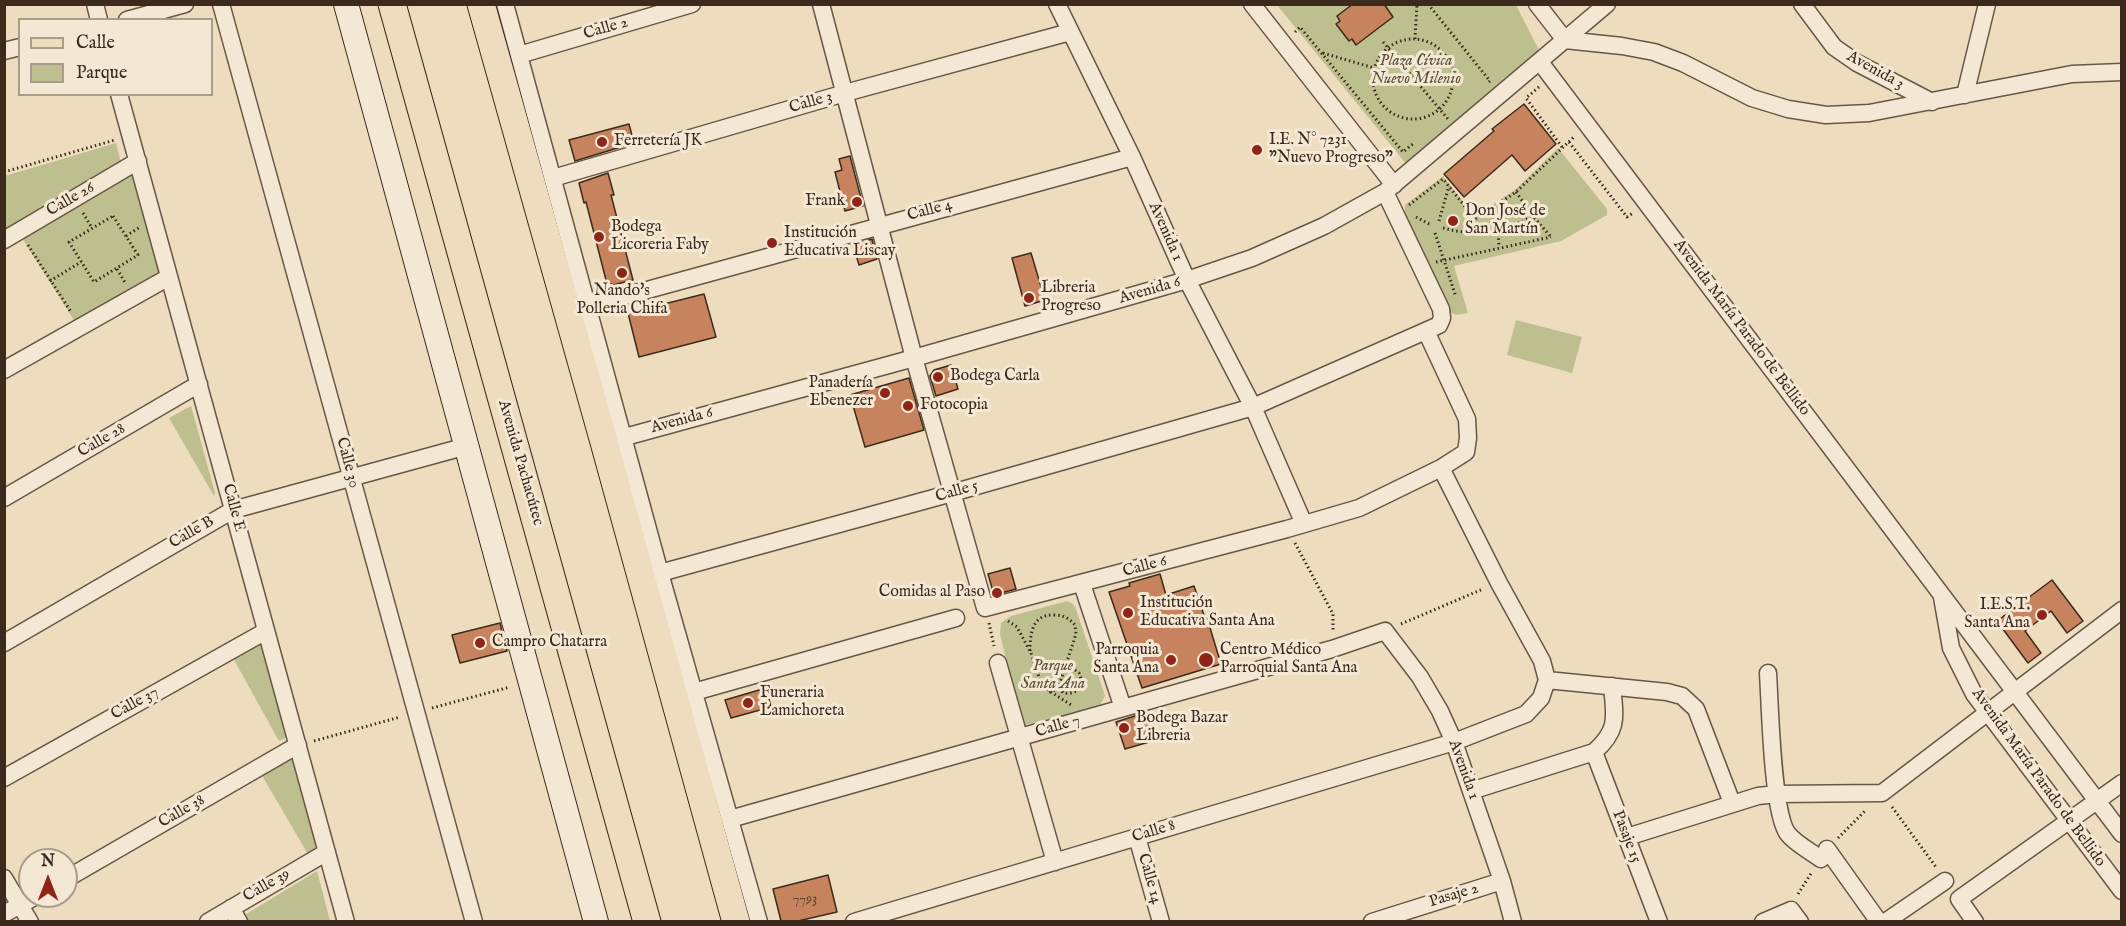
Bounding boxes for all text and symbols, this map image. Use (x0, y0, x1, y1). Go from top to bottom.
street label: Calle 2 (582, 14, 630, 44)
legend (18, 18, 213, 96)
text: Calle (76, 32, 115, 55)
street label: Avenida 3 (1843, 47, 1907, 95)
park label: Plaza Cívica Nuevo Milenio (1371, 52, 1461, 90)
text: Parque (76, 62, 127, 85)
street label: Calle 3 (787, 88, 835, 118)
place label: I.E. N° 7231 "Nuevo Progreso" (1269, 131, 1393, 169)
place label: Ferretería JK (614, 132, 702, 152)
marker: Ferretería JK (595, 135, 609, 149)
marker: I.E. N° 7231 "Nuevo Progreso" (1250, 143, 1264, 157)
street label: Calle 26 (44, 179, 98, 221)
place label: Frank (805, 192, 845, 212)
marker: Frank (850, 195, 864, 209)
street label: Calle 4 (905, 196, 955, 226)
street label: Avenida 1 (1144, 200, 1186, 264)
place label: Don José de San Martín (1465, 202, 1545, 240)
marker: Don José de San Martín (1446, 214, 1460, 228)
place label: Bodega Licoreria Faby (611, 218, 709, 256)
place label: Institución Educativa Liscay (784, 224, 896, 262)
marker: Bodega Licoreria Faby (592, 230, 606, 244)
marker: Institución Educativa Liscay (765, 236, 779, 250)
street label: Avenida María Parado de Bellido (1668, 236, 1814, 420)
marker: Nando's Polleria Chifa (615, 266, 629, 280)
street label: Avenida 6 (1117, 273, 1183, 309)
place label: Libreria Progreso (1041, 279, 1101, 317)
place label: Nando's Polleria Chifa (576, 282, 668, 320)
marker: Libreria Progreso (1022, 291, 1036, 305)
place label: Bodega Carla (950, 367, 1040, 387)
marker: Bodega Carla (931, 370, 945, 384)
place label: Panadería Ebenezer (809, 374, 873, 412)
marker: Panadería Ebenezer (878, 386, 892, 400)
place label: Fotocopia (920, 396, 988, 416)
street label: Avenida Pachacútec (493, 398, 547, 528)
marker: Fotocopia (901, 399, 915, 413)
street label: Avenida 6 (649, 404, 715, 438)
street label: Calle 28 (75, 420, 129, 462)
street label: Calle 30 (331, 436, 363, 490)
street label: Calle 5 (933, 477, 981, 507)
street label: Calle E (217, 482, 249, 534)
street label: Calle B (166, 513, 218, 553)
street label: Calle 6 (1121, 552, 1169, 582)
place label: Comidas al Paso (879, 583, 985, 603)
marker: Comidas al Paso (990, 586, 1004, 600)
place label: Institución Educativa Santa Ana (1140, 594, 1275, 632)
place label: I.E.S.T. Santa Ana (1964, 596, 2030, 634)
marker: Institución Educativa Santa Ana (1121, 606, 1135, 620)
marker: I.E.S.T. Santa Ana (2035, 608, 2049, 622)
place label: Campro Chatarra (492, 633, 607, 653)
marker: Campro Chatarra (473, 636, 487, 650)
place label: Parroquia Santa Ana (1093, 641, 1159, 679)
place label: Centro Médico Parroquial Santa Ana (1220, 641, 1357, 679)
marker: Centro Médico Parroquial Santa Ana (1197, 651, 1215, 669)
marker: Parroquia Santa Ana (1164, 653, 1178, 667)
park label: Parque Santa Ana (1021, 657, 1085, 695)
street label: Calle 37 (108, 683, 162, 725)
place label: Funeraria Lamichoreta (760, 684, 844, 722)
street label: Avenida María Parado de Bellido (1967, 685, 2109, 871)
marker: Funeraria Lamichoreta (741, 696, 755, 710)
place label: Bodega Bazar Libreria (1136, 709, 1228, 747)
street label: Calle 7 (1034, 712, 1082, 742)
marker: Bodega Bazar Libreria (1117, 721, 1131, 735)
street label: Avenida 1 (1443, 737, 1483, 803)
street label: Calle 38 (155, 791, 209, 833)
street label: Pasaje 15 (1607, 808, 1645, 866)
street label: Calle 8 (1130, 816, 1178, 848)
north arrow (18, 848, 78, 908)
text: N (41, 852, 55, 872)
street label: Calle 14 (1133, 852, 1165, 906)
street label: Calle 39 (240, 865, 294, 907)
street label: Pasaje 2 (1427, 879, 1481, 913)
house number: 7793 (793, 892, 817, 908)

